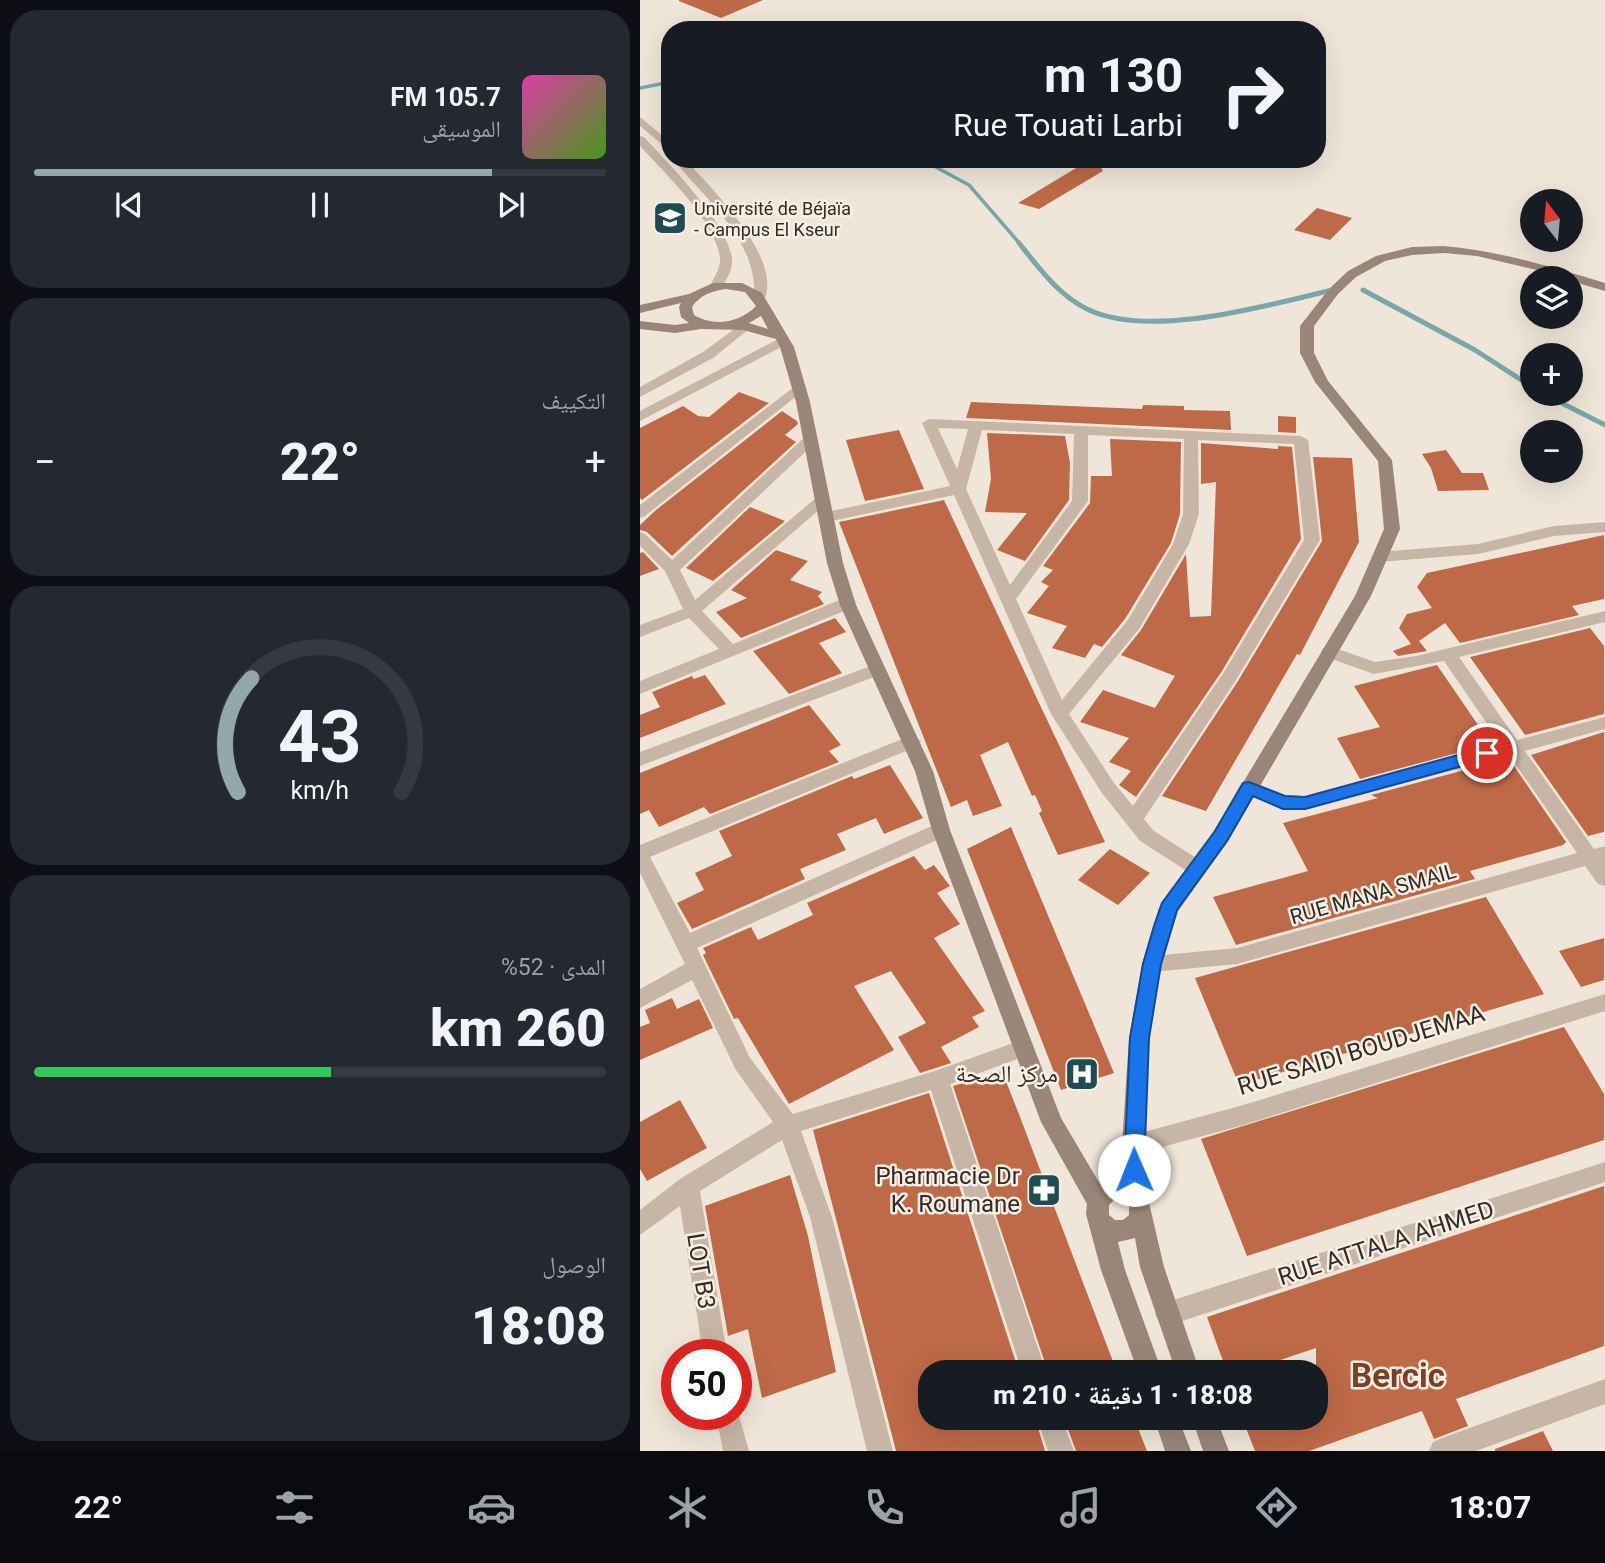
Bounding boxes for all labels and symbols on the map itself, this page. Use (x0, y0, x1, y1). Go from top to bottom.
north arrow (1520, 189, 1583, 252)
place label: Université de Béjaïa - Campus El Kseur (694, 198, 851, 240)
school or university icon: Université de Béjaïa - Campus El Kseur (651, 199, 689, 237)
pin (1457, 723, 1517, 783)
street label: RUE MANA SMAIL (1287, 859, 1459, 929)
street label: RUE SAIDI BOUDJEMAA (1234, 999, 1488, 1101)
hospital icon: مركز الصحة (1063, 1055, 1101, 1093)
place label: مركز الصحة (955, 1060, 1058, 1088)
position arrow (1097, 1133, 1171, 1207)
place label: Pharmacie Dr K. Roumane (875, 1162, 1020, 1218)
pharmacy icon: Pharmacie Dr K. Roumane (1025, 1171, 1063, 1209)
street label: RUE ATTALA AHMED (1274, 1195, 1498, 1291)
street label: LOT B3 (681, 1231, 721, 1311)
speed limit sign: 50 (661, 1339, 752, 1430)
district label: Bercic (1351, 1356, 1445, 1395)

